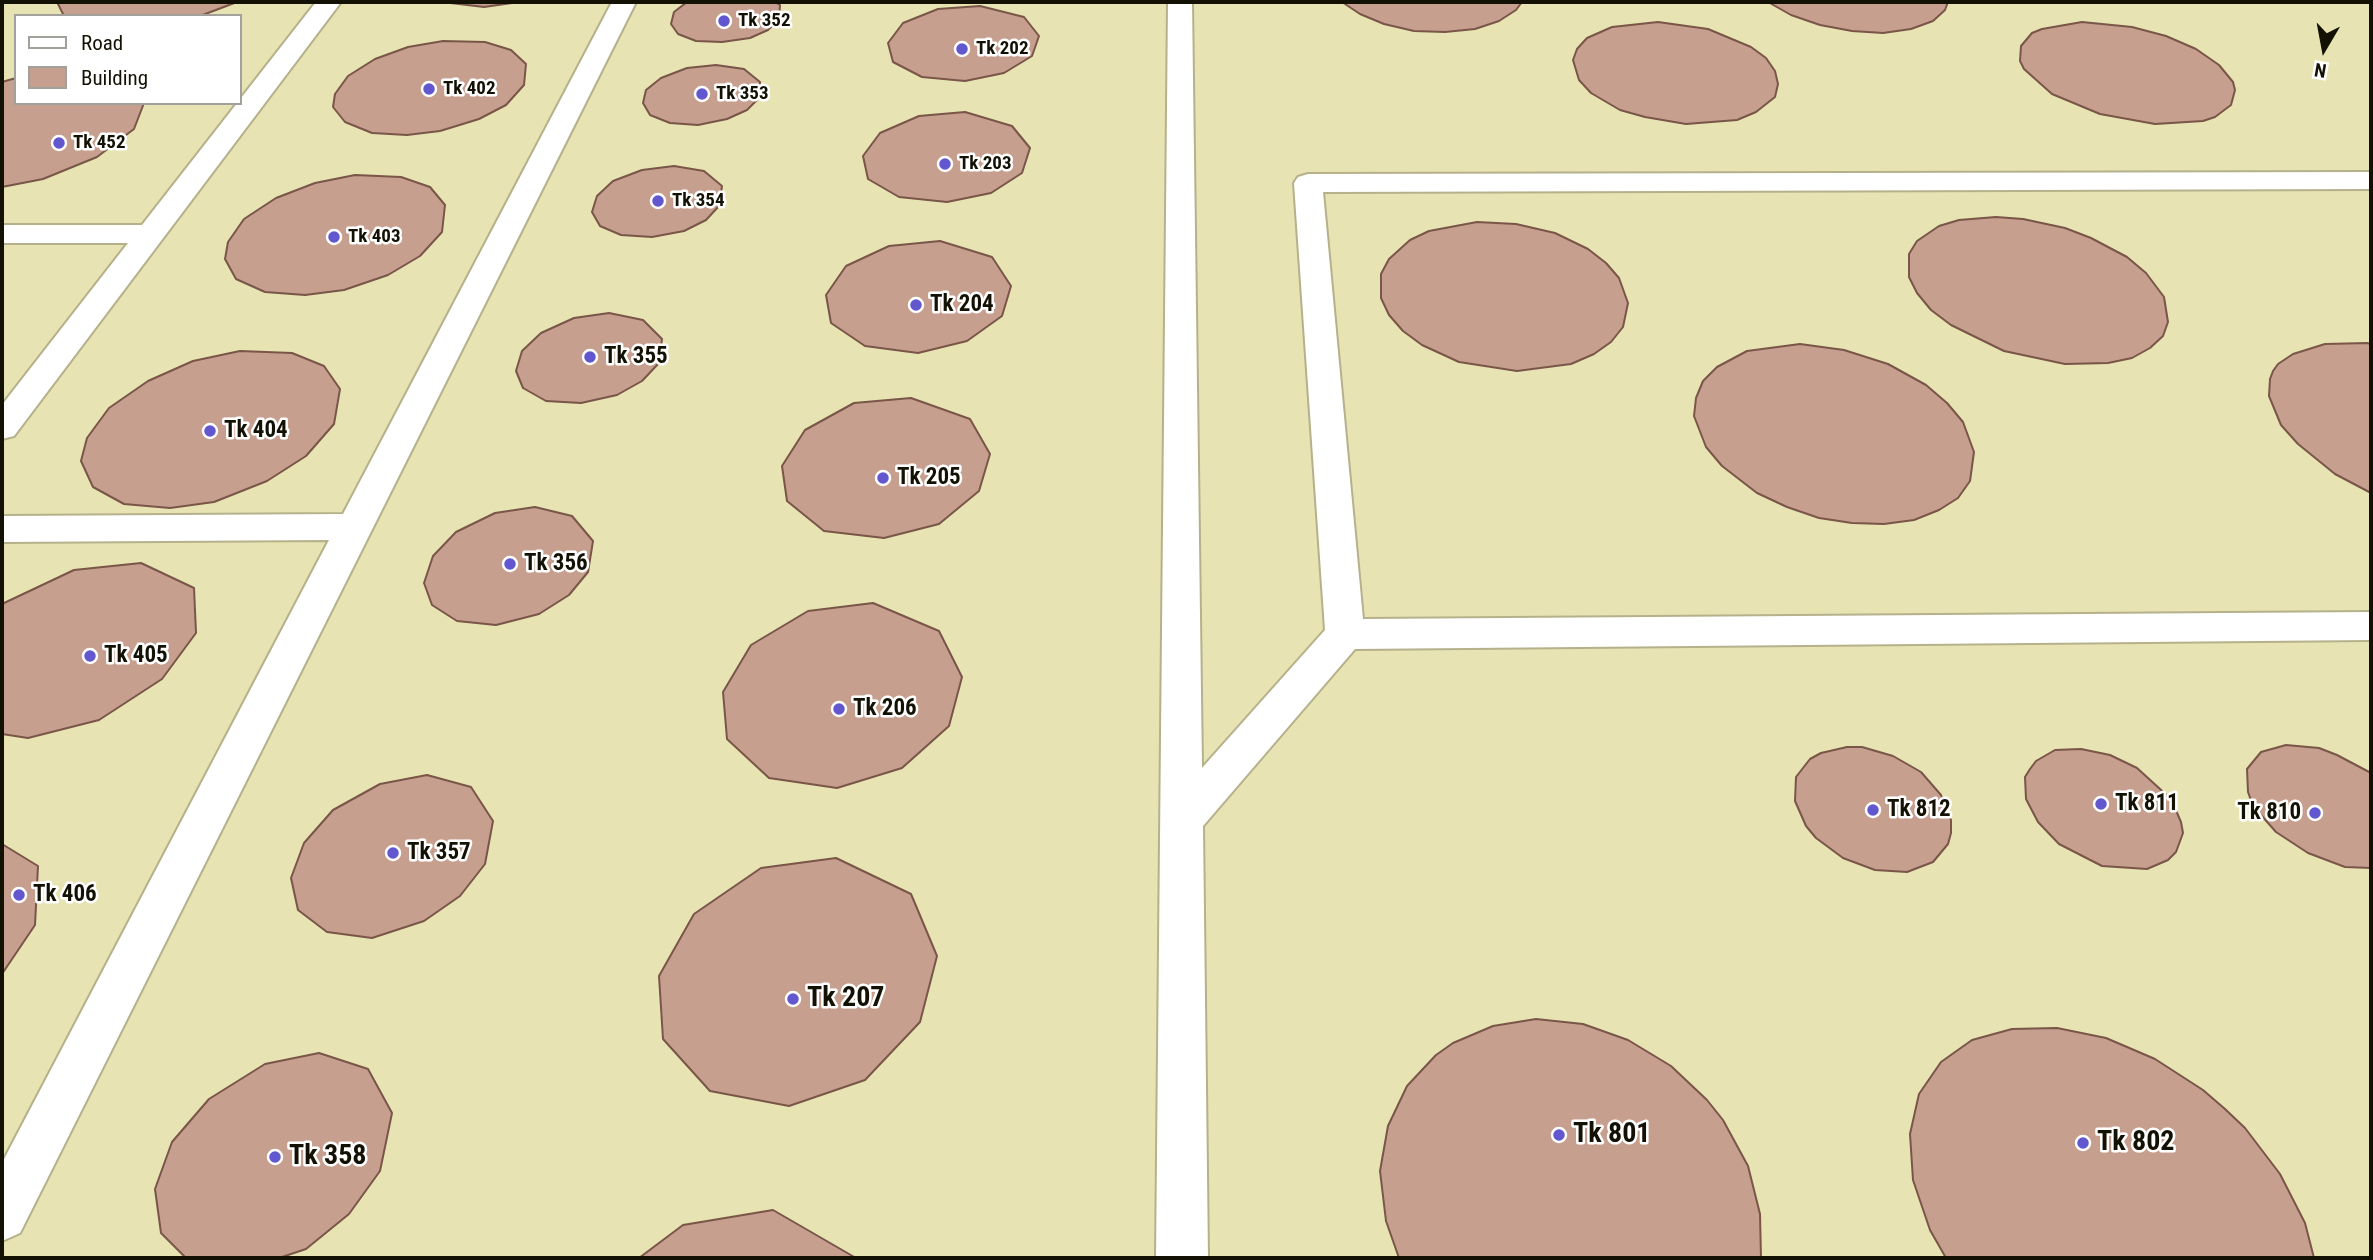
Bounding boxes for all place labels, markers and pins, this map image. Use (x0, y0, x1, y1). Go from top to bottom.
place label: Tk 352 (738, 10, 791, 32)
marker: Tk 352 (716, 13, 732, 29)
place label: Tk 202 (976, 38, 1029, 60)
marker: Tk 202 (954, 41, 970, 57)
place label: Tk 402 (443, 78, 496, 100)
marker: Tk 402 (421, 81, 437, 97)
place label: Tk 353 (716, 83, 769, 105)
marker: Tk 353 (694, 86, 710, 102)
place label: Tk 452 (73, 132, 126, 154)
marker: Tk 452 (51, 135, 67, 151)
place label: Tk 203 (959, 153, 1012, 175)
marker: Tk 203 (937, 156, 953, 172)
place label: Tk 354 (672, 190, 725, 212)
marker: Tk 354 (650, 193, 666, 209)
place label: Tk 403 (348, 226, 401, 248)
marker: Tk 403 (326, 229, 342, 245)
place label: Tk 204 (930, 291, 994, 319)
marker: Tk 204 (908, 297, 924, 313)
place label: Tk 355 (604, 343, 668, 371)
marker: Tk 355 (582, 349, 598, 365)
place label: Tk 404 (224, 417, 288, 445)
marker: Tk 404 (202, 423, 218, 439)
place label: Tk 205 (897, 464, 961, 492)
marker: Tk 205 (875, 470, 891, 486)
place label: Tk 356 (524, 550, 588, 578)
marker: Tk 356 (502, 556, 518, 572)
place label: Tk 405 (104, 642, 168, 670)
marker: Tk 405 (82, 648, 98, 664)
place label: Tk 206 (853, 695, 917, 723)
marker: Tk 206 (831, 701, 847, 717)
place label: Tk 811 (2115, 790, 2179, 818)
place label: Tk 812 (1887, 796, 1951, 824)
marker: Tk 811 (2093, 796, 2109, 812)
place label: Tk 810 (2237, 799, 2301, 827)
marker: Tk 812 (1865, 802, 1881, 818)
marker: Tk 810 (2307, 805, 2323, 821)
place label: Tk 357 (407, 839, 471, 867)
marker: Tk 357 (385, 845, 401, 861)
place label: Tk 406 (33, 881, 97, 909)
marker: Tk 406 (11, 887, 27, 903)
place label: Tk 207 (807, 982, 884, 1016)
marker: Tk 207 (785, 991, 801, 1007)
place label: Tk 801 (1573, 1118, 1650, 1152)
place label: Tk 802 (2097, 1126, 2174, 1160)
marker: Tk 801 (1551, 1127, 1567, 1143)
marker: Tk 802 (2075, 1135, 2091, 1151)
place label: Tk 358 (289, 1140, 366, 1174)
marker: Tk 358 (267, 1149, 283, 1165)

